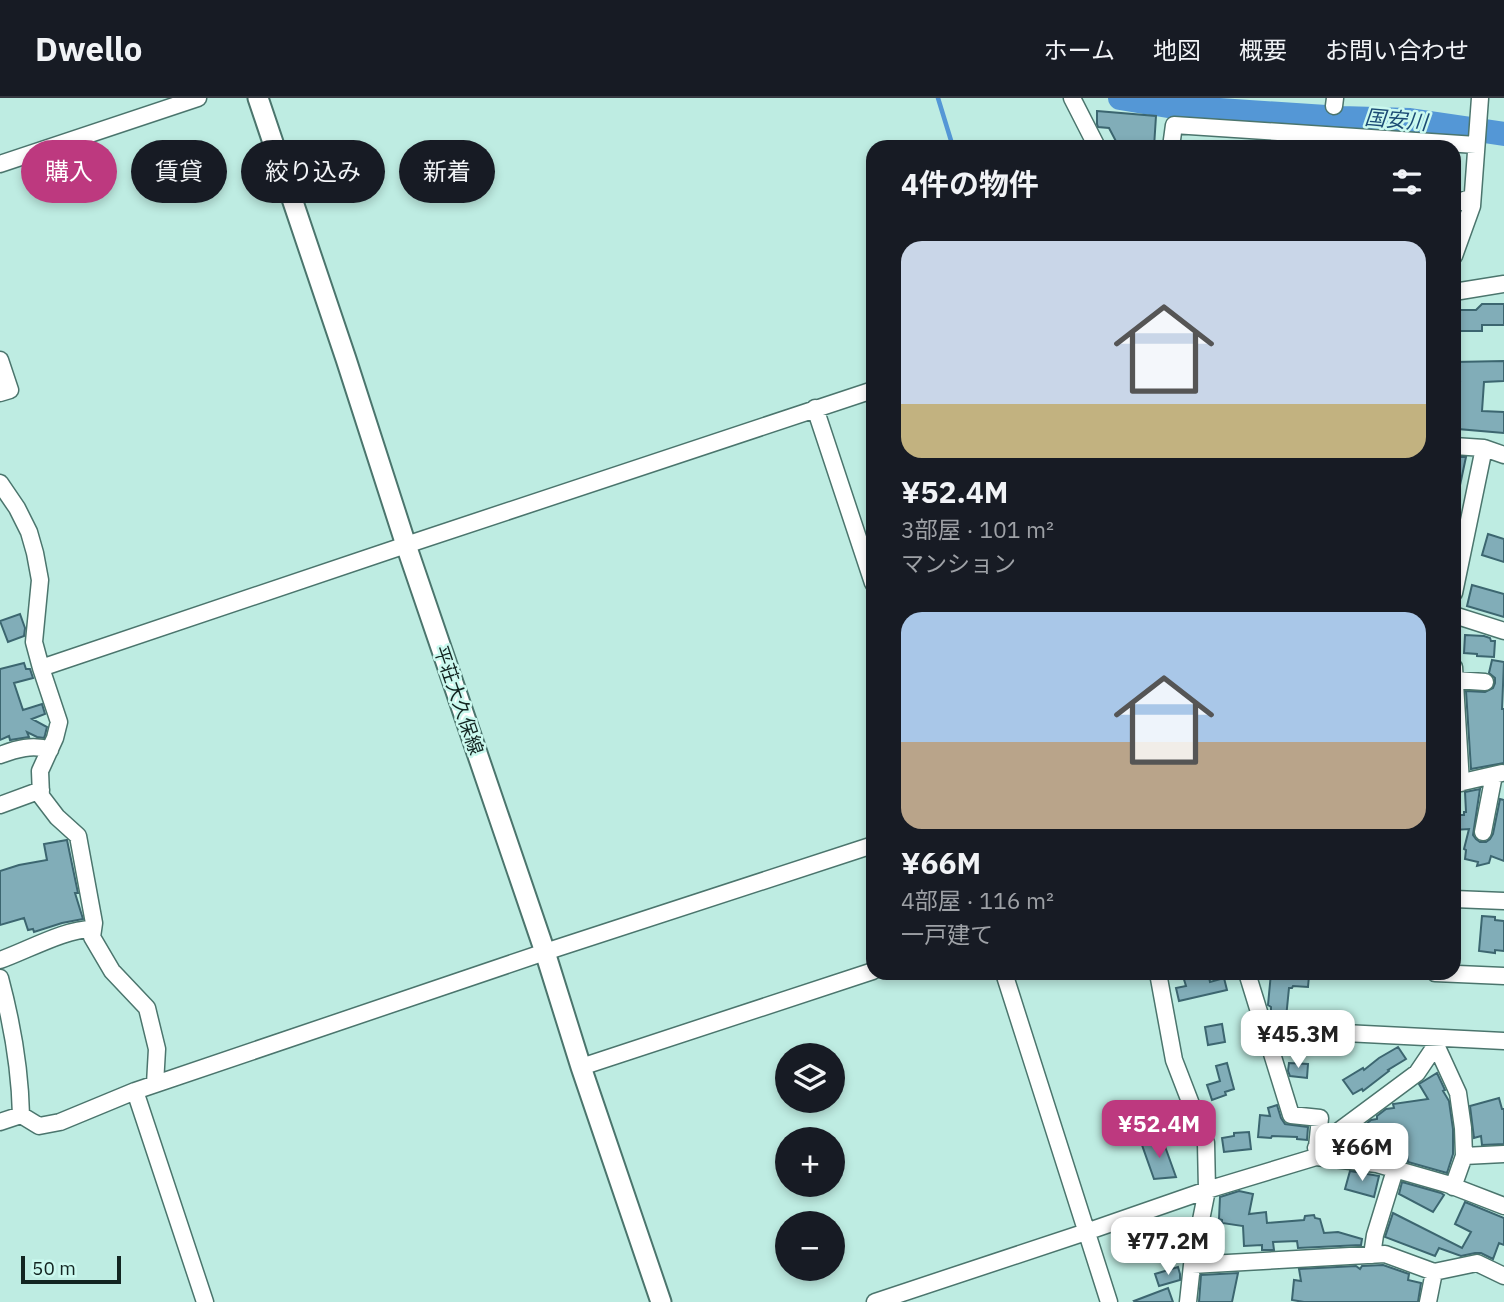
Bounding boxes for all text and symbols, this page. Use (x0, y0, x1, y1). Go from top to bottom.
text: Dwello (35, 27, 142, 70)
text: ホーム (1044, 34, 1115, 66)
text: 地図 (1153, 34, 1201, 66)
text: 概要 (1239, 34, 1287, 66)
text: お問い合わせ (1325, 34, 1469, 66)
water label: 国安川 (1363, 102, 1431, 136)
chip: 購入 (21, 140, 117, 203)
chip: 賃貸 (131, 140, 227, 203)
chip: 絞り込み (241, 140, 385, 203)
chip: 新着 (399, 140, 495, 203)
icon: filters (1388, 163, 1426, 201)
text: 4件の物件 (901, 164, 1039, 203)
icon: home (1101, 286, 1227, 412)
text: ¥52.4M (901, 472, 1008, 511)
text: 3部屋 · 101 m² (901, 514, 1054, 544)
text: マンション (901, 548, 1016, 578)
street label: 平荘大久保線 (429, 642, 489, 758)
icon: home (1101, 657, 1227, 783)
text: ¥66M (901, 843, 981, 882)
text: 4部屋 · 116 m² (901, 885, 1054, 915)
text: 一戸建て (901, 919, 993, 949)
pin: ¥45.3M (1241, 1010, 1355, 1070)
text: ¥45.3M (1257, 1018, 1339, 1048)
map controls (775, 1043, 845, 1281)
button: layers (775, 1043, 845, 1113)
pin: ¥52.4M (1102, 1100, 1216, 1160)
text: ¥52.4M (1118, 1108, 1200, 1138)
pin: ¥66M (1321, 1124, 1403, 1183)
button: + (775, 1127, 845, 1197)
text: ¥66M (1331, 1131, 1393, 1161)
button: − (775, 1211, 845, 1281)
pin: ¥77.2M (1111, 1218, 1225, 1277)
text: ¥77.2M (1127, 1225, 1209, 1255)
scale bar (21, 1253, 121, 1285)
text: 50 m (32, 1256, 76, 1280)

